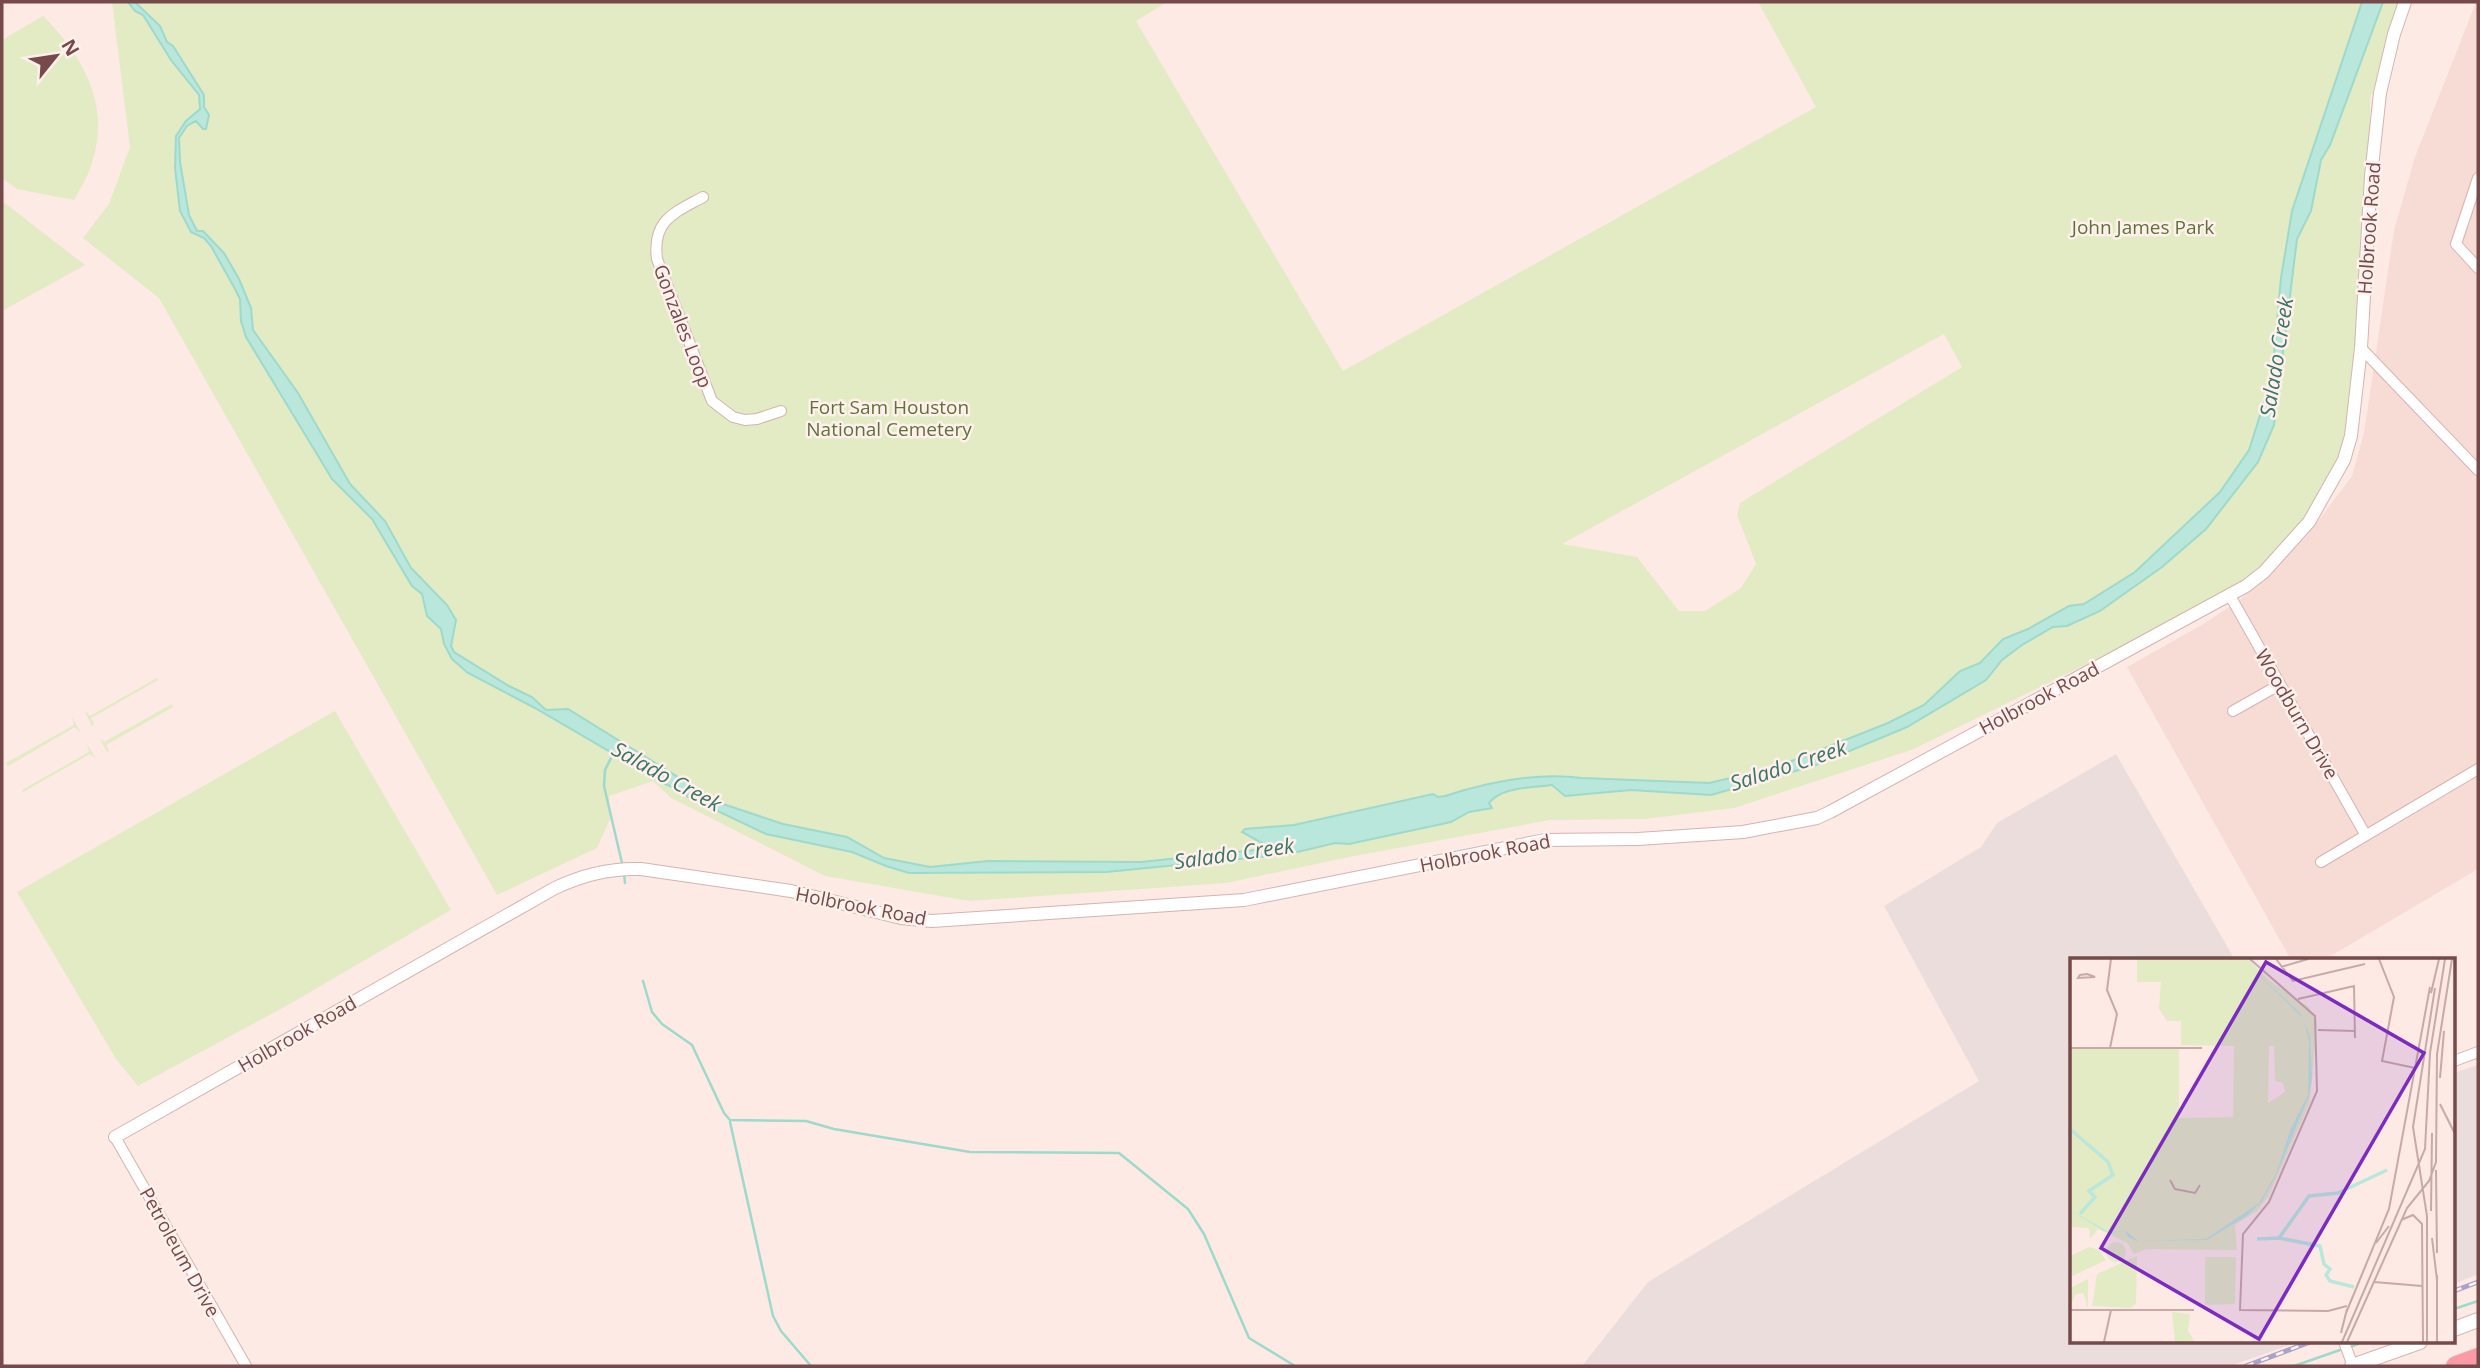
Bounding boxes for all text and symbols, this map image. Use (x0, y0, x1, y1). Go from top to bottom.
north arrow (21, 21, 91, 91)
text: N (56, 34, 86, 61)
street label: Holbrook Road (2351, 161, 2387, 295)
park label: John James Park (2070, 214, 2214, 240)
street label: Gonzales Loop (648, 261, 718, 391)
water label: Salado Creek (2253, 294, 2299, 419)
park label: Fort Sam Houston National Cemetery (806, 394, 972, 442)
street label: Woodburn Drive (2249, 644, 2345, 784)
street label: Holbrook Road (1974, 655, 2104, 741)
water label: Salado Creek (1726, 733, 1850, 797)
water label: Salado Creek (607, 734, 727, 818)
street label: Holbrook Road (1417, 828, 1553, 878)
water label: Salado Creek (1172, 831, 1297, 875)
street label: Holbrook Road (793, 881, 929, 931)
inset map (2070, 958, 2456, 1344)
street label: Holbrook Road (233, 990, 361, 1078)
street label: Petroleum Drive (134, 1183, 226, 1321)

